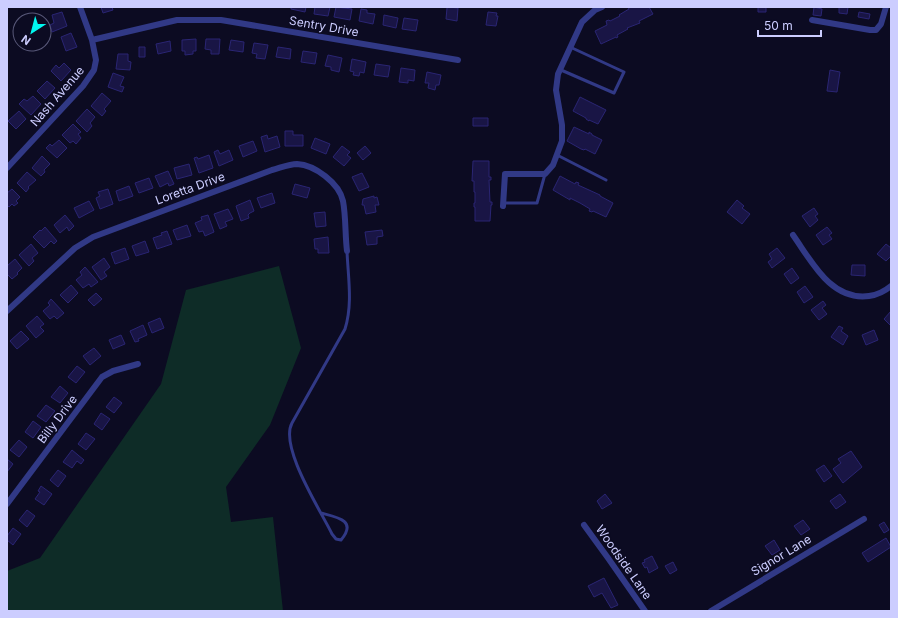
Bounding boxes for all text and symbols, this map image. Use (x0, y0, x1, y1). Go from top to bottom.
north arrow (12, 12, 52, 52)
scale bar (758, 12, 821, 38)
street label: Sentry Drive (288, 13, 360, 39)
text: 50 m (764, 18, 793, 33)
text: N (19, 32, 34, 48)
street label: Nash Avenue (27, 63, 87, 129)
street label: Loretta Drive (153, 169, 227, 207)
street label: Billy Drive (34, 392, 80, 446)
street label: Woodside Lane (593, 522, 655, 602)
street label: Signor Lane (748, 531, 814, 579)

